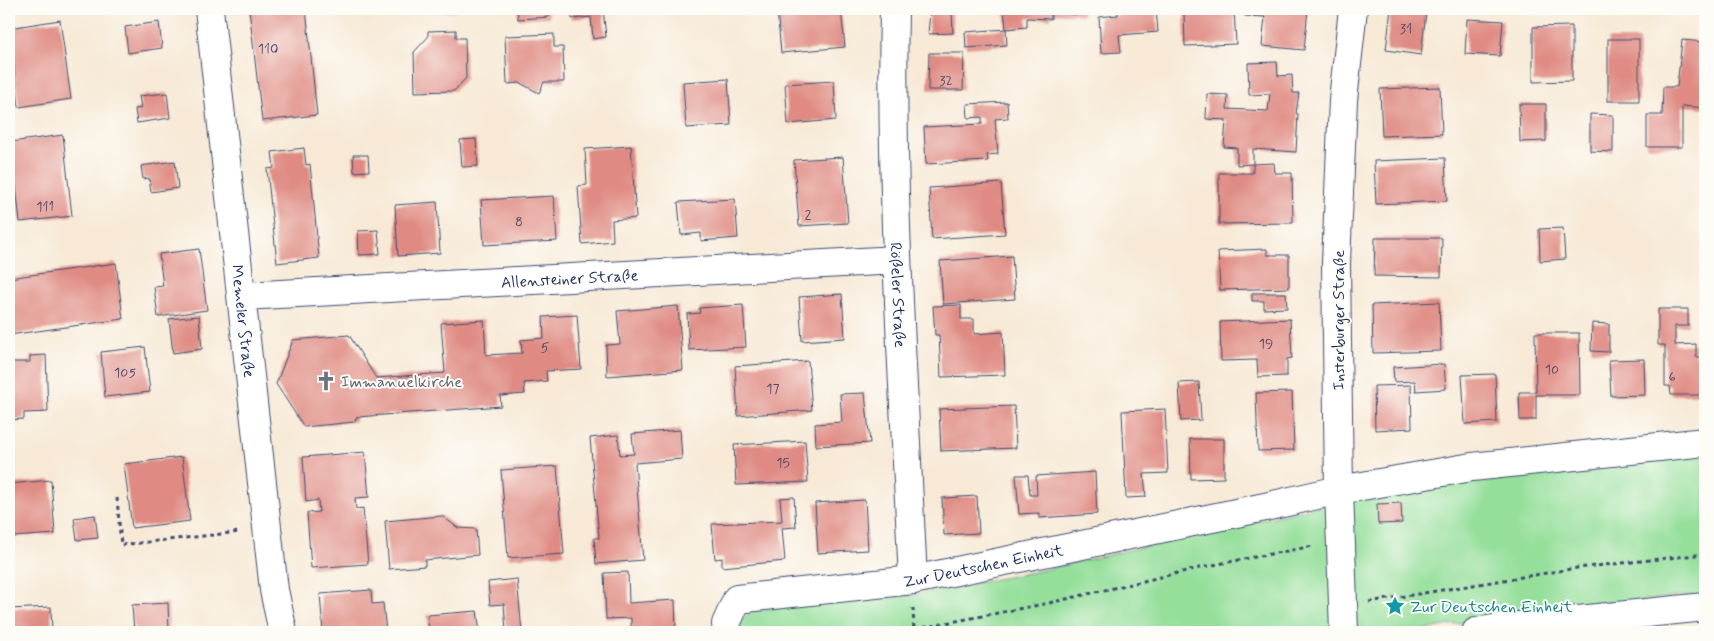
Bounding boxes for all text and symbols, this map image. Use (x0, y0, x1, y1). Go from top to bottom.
house number: 31 (1400, 20, 1412, 38)
house number: 110 (258, 40, 278, 58)
house number: 32 (939, 72, 953, 90)
house number: 111 (36, 198, 54, 216)
house number: 2 (805, 206, 812, 224)
house number: 8 (515, 213, 523, 231)
street label: Rößeler Straße (885, 242, 910, 348)
street label: Insterburger Straße (1329, 250, 1350, 390)
street label: Memeler Straße (226, 264, 259, 379)
street label: Allensteiner Straße (500, 265, 639, 294)
house number: 19 (1259, 335, 1273, 353)
house number: 5 (541, 339, 549, 357)
house number: 10 (1545, 361, 1559, 379)
house number: 105 (114, 364, 136, 382)
house number: 6 (1668, 368, 1676, 386)
church icon: Immanuelkirche (315, 370, 337, 392)
place label: Immanuelkirche (341, 372, 462, 393)
house number: 17 (766, 380, 780, 398)
house number: 15 (776, 454, 790, 472)
street label: Zur Deutschen Einheit (902, 540, 1066, 593)
place icon: Zur Deutschen Einheit (1384, 595, 1406, 617)
place label: Zur Deutschen Einheit (1410, 597, 1573, 618)

